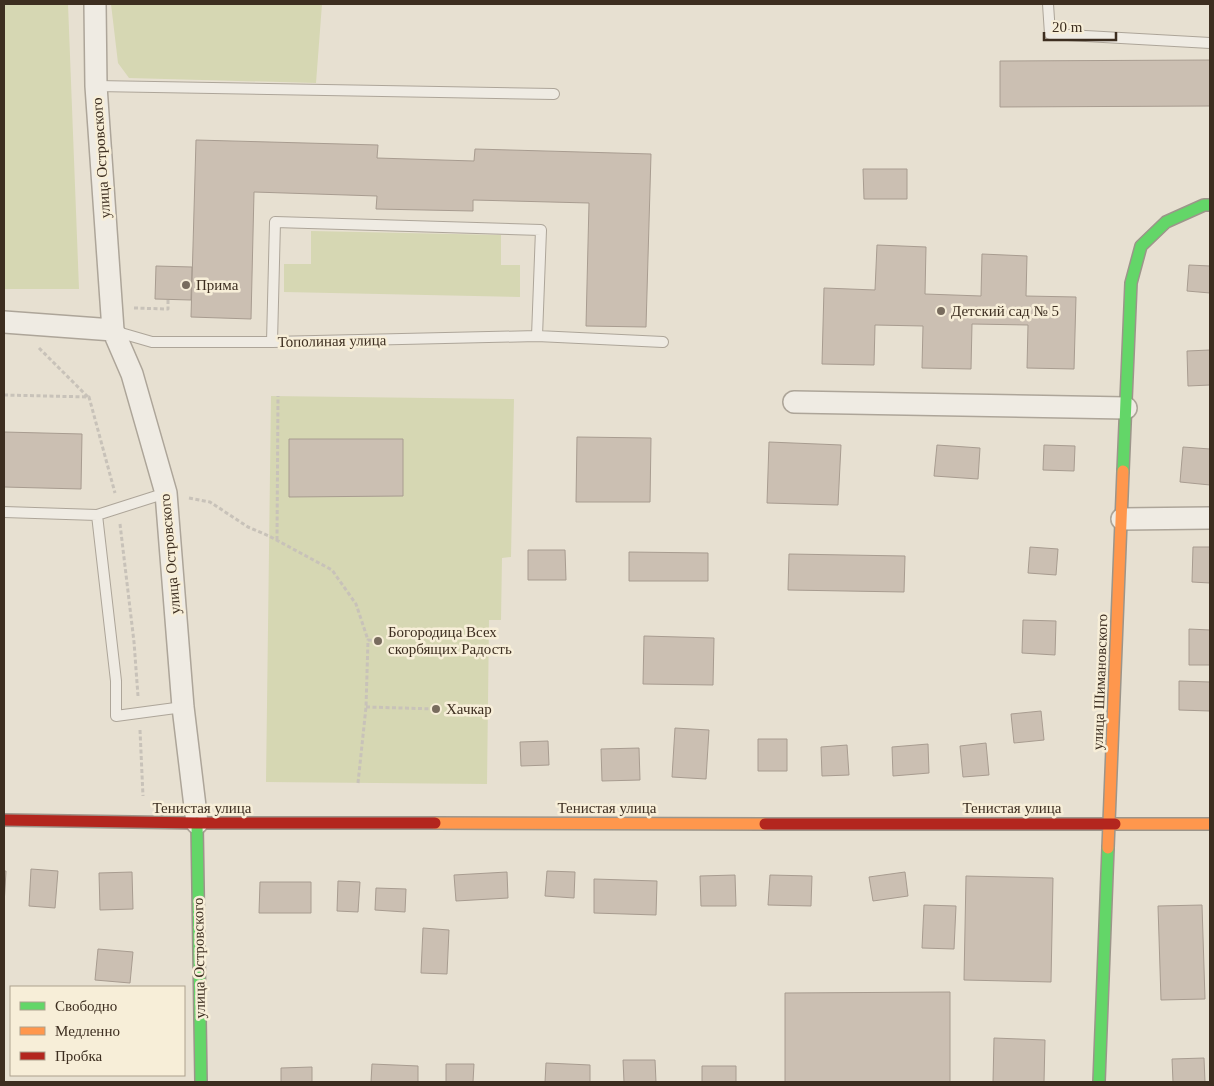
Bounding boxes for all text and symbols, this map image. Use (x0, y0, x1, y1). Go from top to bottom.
scale bar (1044, 10, 1116, 42)
text: 20 m (1052, 19, 1083, 35)
street label: улица Островского (89, 97, 113, 219)
place label: Прима (196, 277, 239, 293)
marker: Прима (180, 279, 192, 291)
place label: Детский сад № 5 (951, 303, 1059, 319)
marker: Детский сад № 5 (935, 305, 947, 317)
street label: Тополиная улица (277, 332, 387, 350)
street label: улица Островского (157, 493, 183, 615)
street label: улица Шимановского (1090, 614, 1110, 750)
place label: Богородица Всех скорбящих Радость (388, 624, 512, 657)
marker: Богородица Всех скорбящих Радость (372, 635, 384, 647)
place label: Хачкар (446, 701, 492, 717)
marker: Хачкар (430, 703, 442, 715)
street label: Тенистая улица (152, 800, 252, 816)
street label: Тенистая улица (557, 800, 657, 816)
street label: Тенистая улица (962, 800, 1062, 816)
street label: улица Островского (190, 897, 208, 1019)
legend (10, 986, 185, 1076)
text: Свободно (55, 998, 117, 1014)
text: Медленно (55, 1023, 120, 1039)
text: Пробка (55, 1048, 103, 1064)

